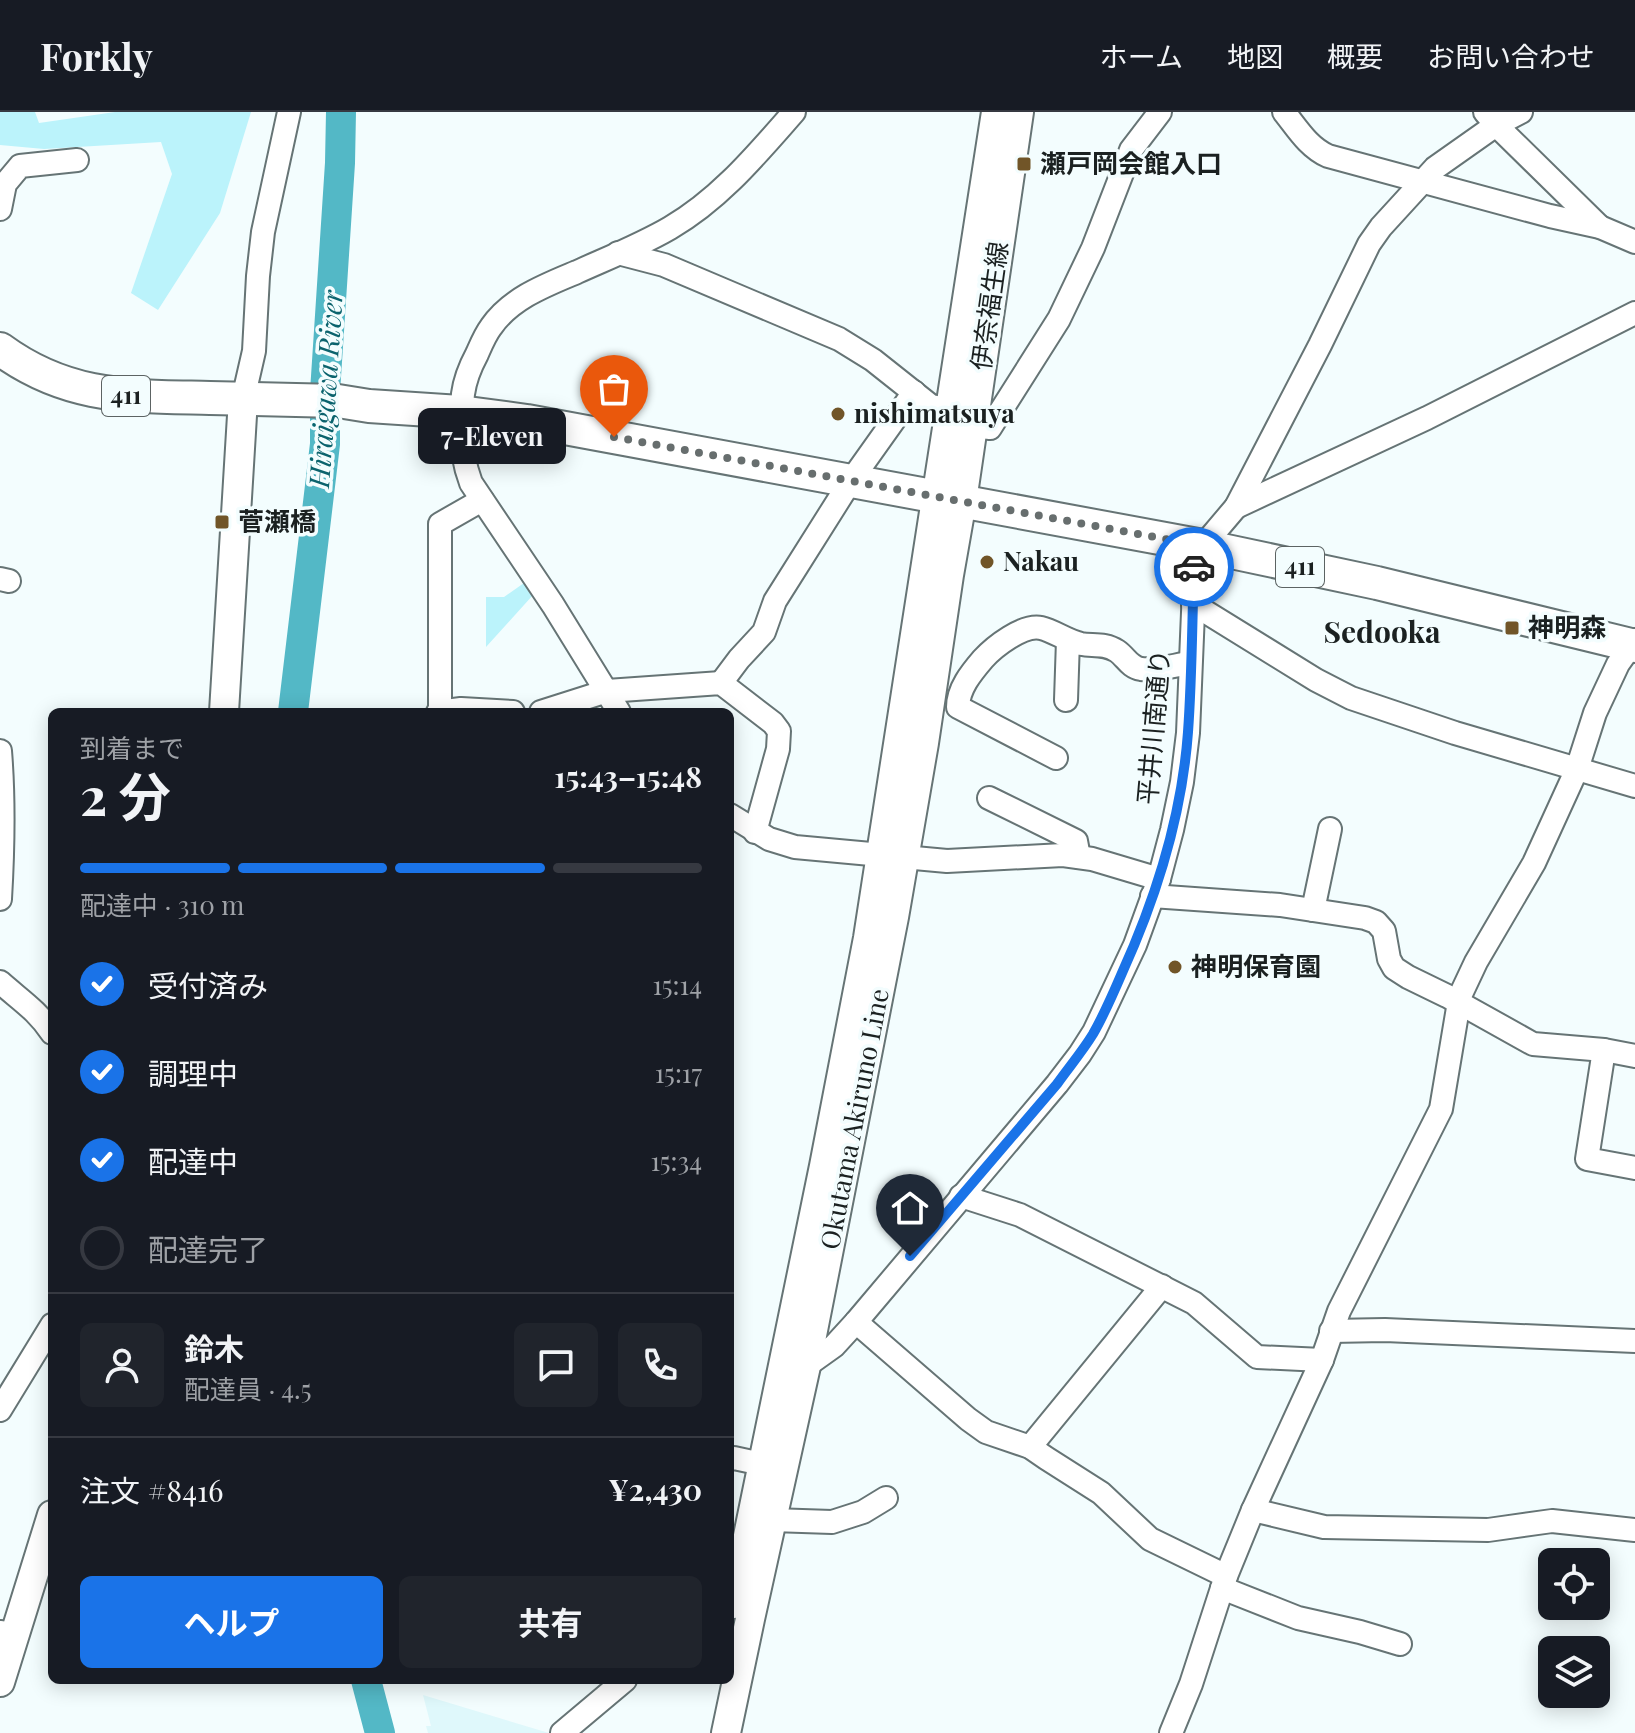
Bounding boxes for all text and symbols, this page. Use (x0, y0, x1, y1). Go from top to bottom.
text: Forkly (40, 30, 153, 81)
text: ホーム (1100, 37, 1183, 74)
text: 地図 (1227, 37, 1283, 74)
text: 概要 (1327, 37, 1383, 74)
text: お問い合わせ (1427, 37, 1595, 74)
place label: 瀬戸岡会館入口 (1040, 145, 1222, 180)
marker: 瀬戸岡会館入口 (1015, 155, 1033, 173)
street label: 伊奈福生線 (962, 239, 1015, 373)
water label: Hiraigawa River (299, 288, 350, 490)
pin (580, 355, 648, 437)
icon: bag (592, 367, 636, 411)
road number: 411 (102, 376, 150, 416)
place label: nishimatsuya (854, 395, 1015, 430)
marker: nishimatsuya (829, 405, 847, 423)
callout: 7-Eleven (418, 409, 566, 465)
text: 7-Eleven (441, 418, 543, 453)
place label: 菅瀬橋 (238, 503, 316, 538)
marker: 菅瀬橋 (213, 513, 231, 531)
courier (1154, 527, 1234, 607)
place label: Nakau (1003, 543, 1079, 578)
icon: car (1172, 545, 1216, 589)
road number: 411 (1276, 547, 1324, 587)
marker: Nakau (978, 553, 996, 571)
place label: 神明森 (1528, 609, 1606, 644)
district label: Sedooka (1323, 611, 1441, 651)
marker: 神明森 (1503, 619, 1521, 637)
street label: 平井川南通り (1128, 648, 1177, 806)
text: 到着まで (80, 730, 184, 765)
text: 15:43–15:48 (554, 756, 702, 796)
text: 2 分 (80, 760, 171, 829)
text: 配達中 · 310 m (80, 887, 244, 922)
place label: 神明保育園 (1191, 948, 1321, 983)
marker: 神明保育園 (1166, 958, 1184, 976)
icon: check (80, 962, 124, 1006)
text: 受付済み (148, 965, 268, 1005)
text: 15:14 (653, 967, 702, 1002)
street label: Okutama Akiruno Line (811, 985, 896, 1252)
icon: check (80, 1050, 124, 1094)
text: 調理中 (148, 1053, 238, 1093)
text: 15:17 (655, 1055, 702, 1090)
icon: check (80, 1138, 124, 1182)
text: 配達中 (148, 1141, 238, 1181)
text: 15:34 (650, 1143, 702, 1178)
pin (876, 1174, 944, 1256)
icon: home (888, 1186, 932, 1230)
text: 配達完了 (148, 1229, 268, 1269)
button: person (80, 1323, 164, 1407)
button: chat (514, 1323, 598, 1407)
button: phone (618, 1323, 702, 1407)
text: 鈴木 (184, 1328, 244, 1368)
text: 配達員 · 4.5 (184, 1371, 311, 1406)
text: ¥2,430 (609, 1469, 702, 1509)
text: 注文 #8416 (80, 1470, 224, 1510)
map controls (1538, 1548, 1610, 1708)
button: locate (1538, 1548, 1610, 1620)
button: ヘルプ (80, 1576, 383, 1668)
button: 共有 (399, 1576, 702, 1668)
button: layers (1538, 1636, 1610, 1708)

